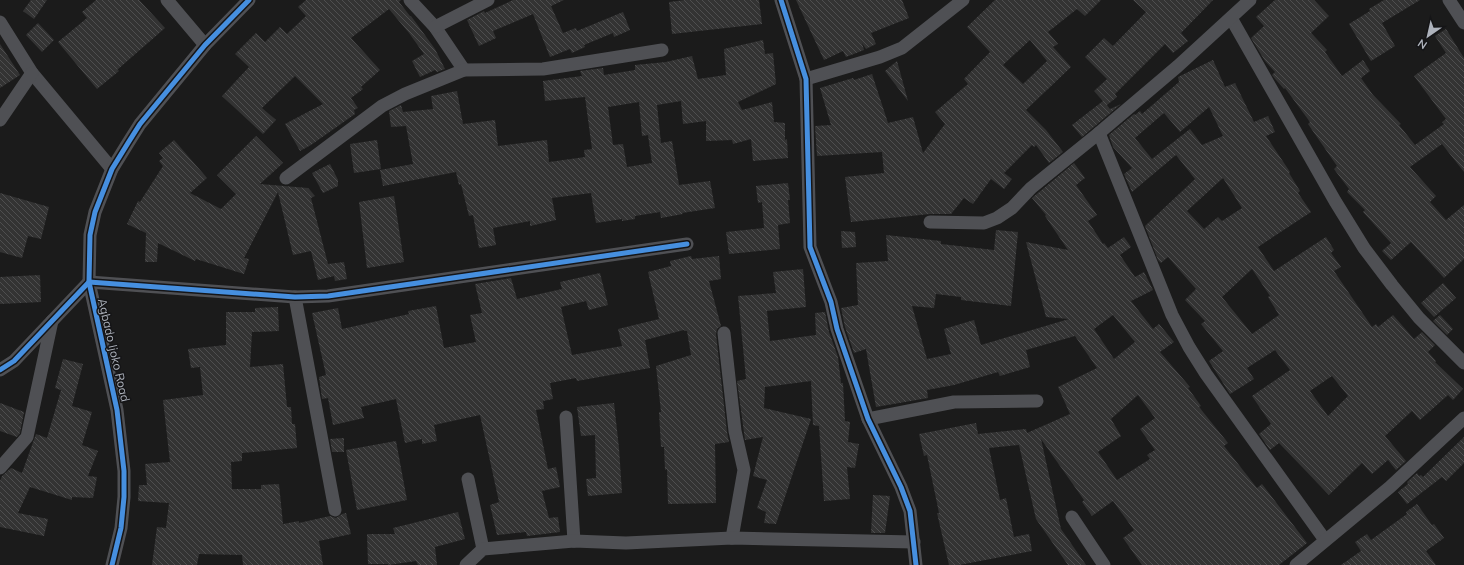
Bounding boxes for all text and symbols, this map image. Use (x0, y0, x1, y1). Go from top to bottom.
north arrow (1408, 16, 1448, 56)
text: N (1415, 36, 1430, 52)
street label: Agbado Ijoko Road (95, 297, 133, 403)

